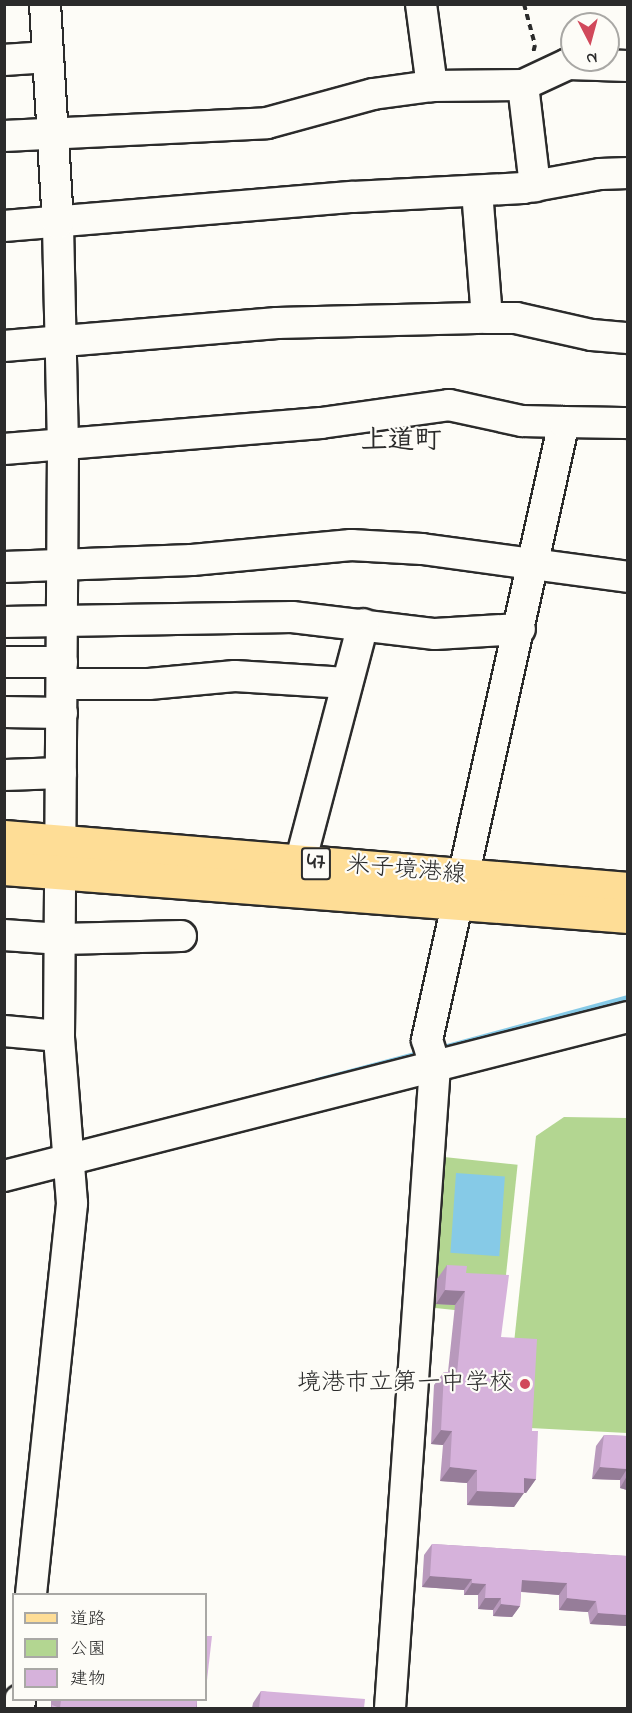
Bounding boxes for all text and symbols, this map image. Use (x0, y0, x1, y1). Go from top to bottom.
north arrow (560, 12, 620, 72)
text: N (585, 45, 598, 70)
district label: 上道町 (361, 426, 441, 458)
road number: 47 (300, 845, 332, 883)
street label: 米子境港線 (345, 851, 467, 891)
place label: 境港市立第一中学校 (297, 1370, 513, 1398)
marker: 境港市立第一中学校 (518, 1377, 532, 1391)
legend (12, 1593, 207, 1701)
text: 道路 (70, 1607, 106, 1633)
text: 公園 (70, 1637, 106, 1663)
text: 建物 (70, 1667, 106, 1693)

